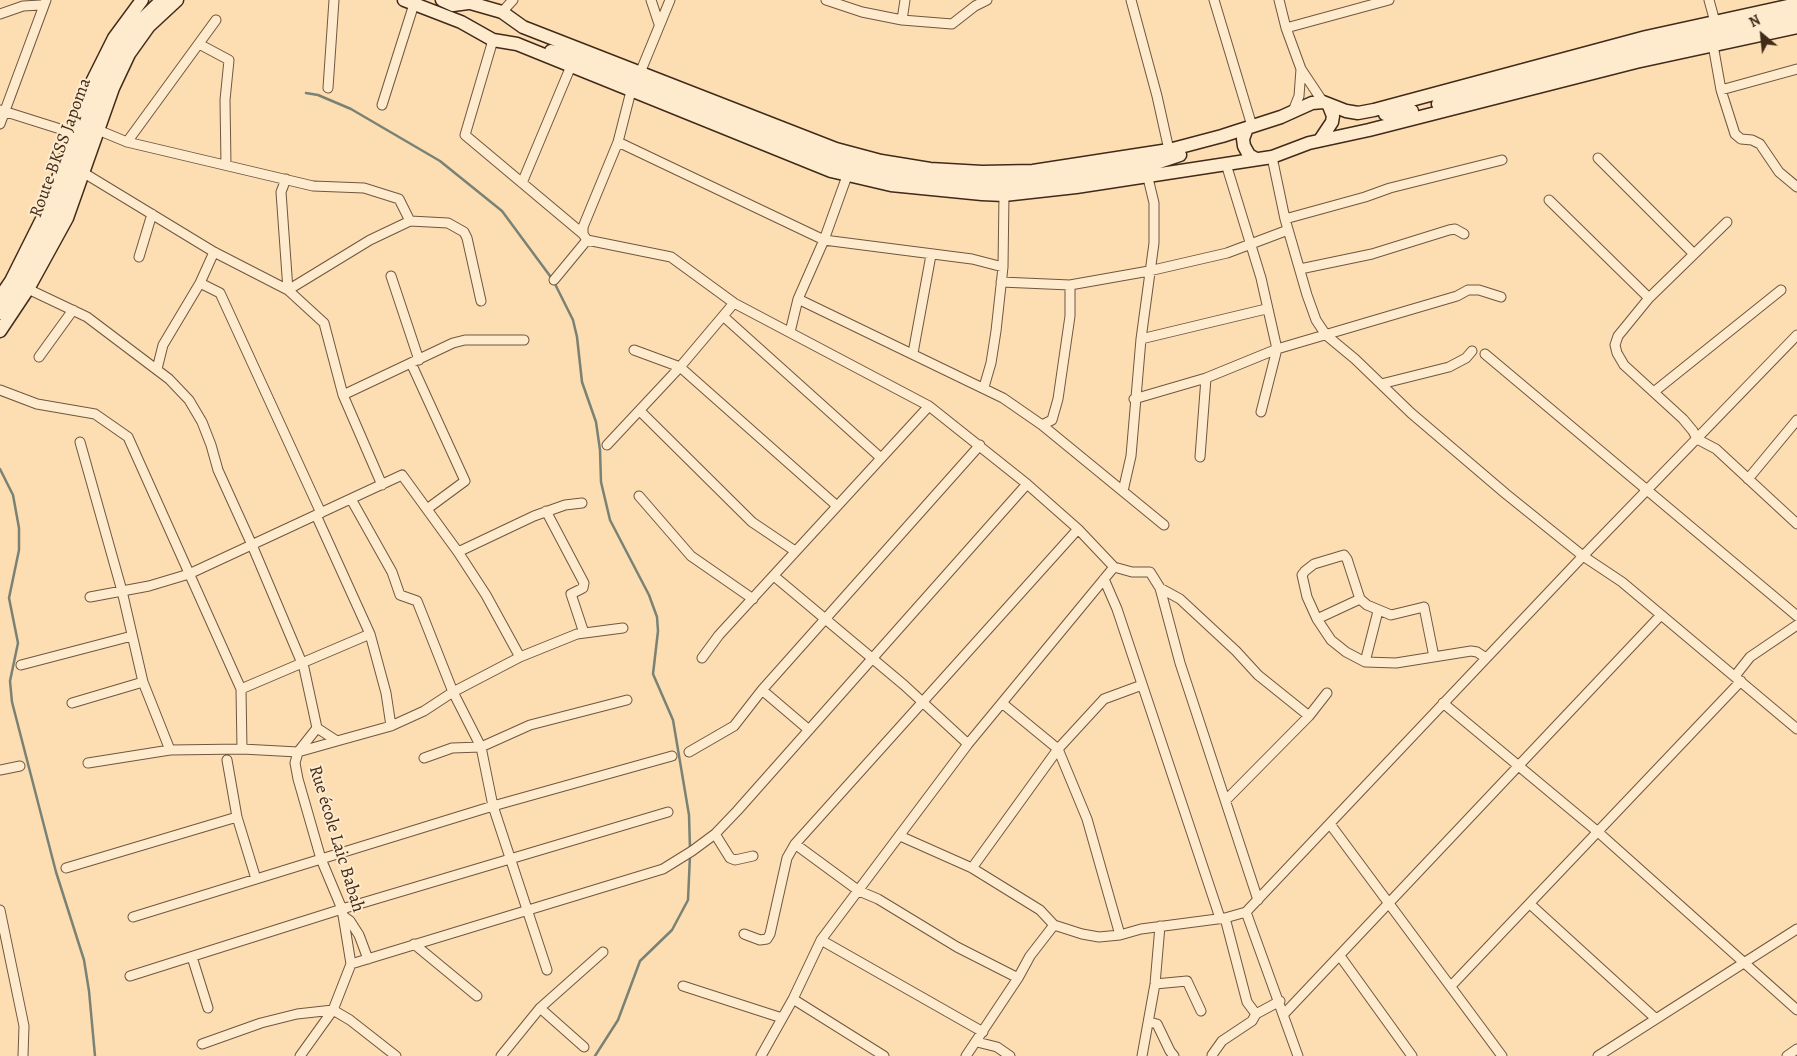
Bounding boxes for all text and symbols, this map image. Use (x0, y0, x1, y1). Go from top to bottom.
north arrow (1737, 10, 1787, 60)
text: N (1746, 11, 1764, 32)
street label: Route BKSS Japoma (26, 75, 96, 221)
street label: Rue école Laic Babah (303, 763, 369, 915)

